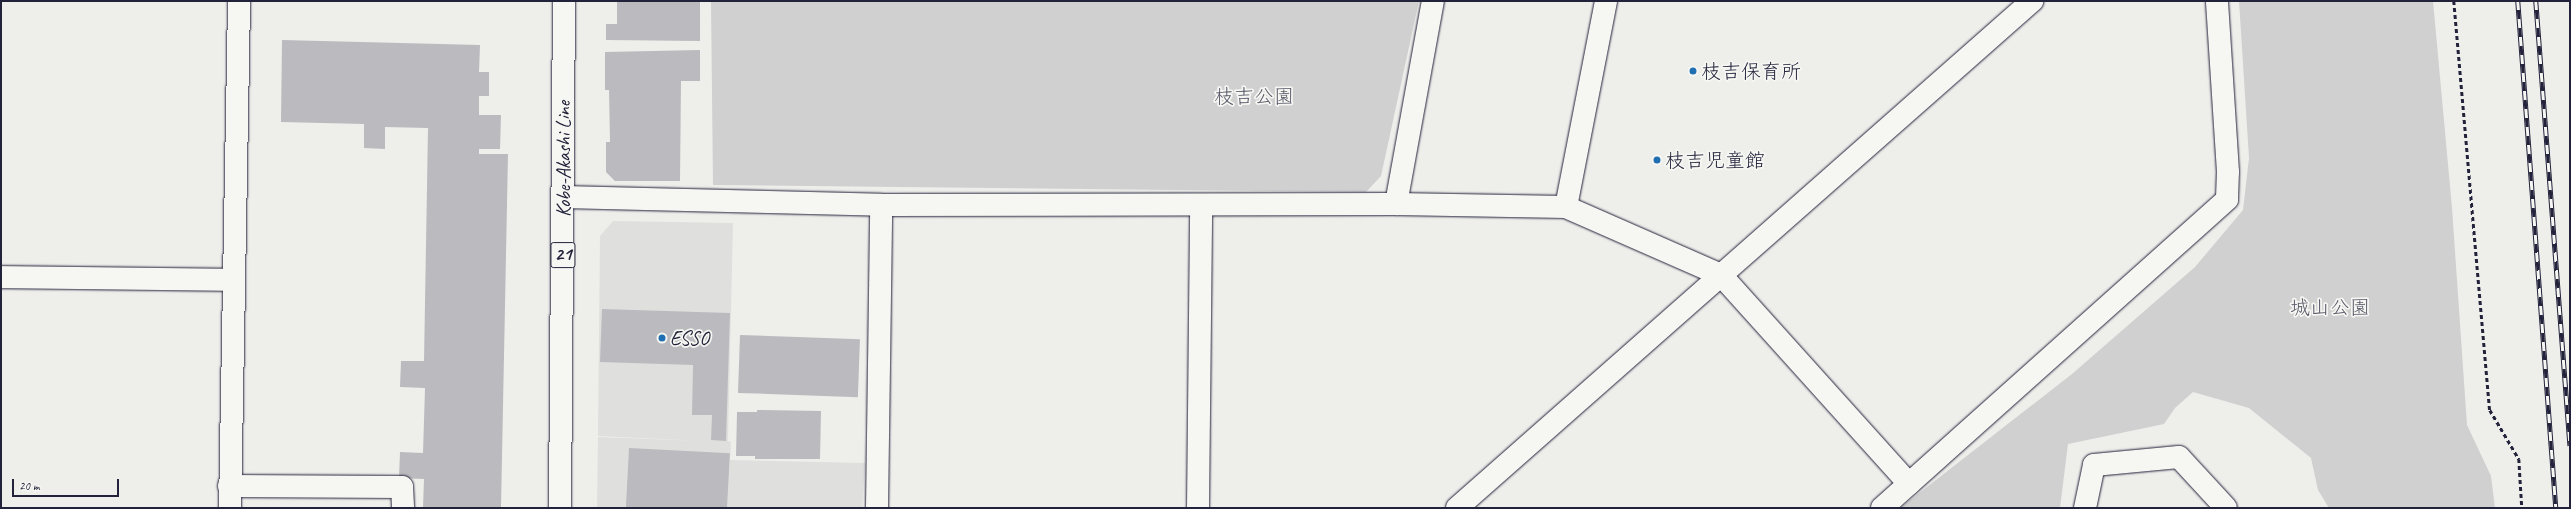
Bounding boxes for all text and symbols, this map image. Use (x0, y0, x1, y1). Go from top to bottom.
place label: 枝吉保育所 (1701, 59, 1801, 83)
marker: 枝吉保育所 (1688, 66, 1698, 76)
park label: 枝吉公園 (1214, 84, 1294, 108)
street label: Kobe-Akashi Line (551, 101, 575, 217)
place label: 枝吉児童館 (1665, 148, 1765, 172)
marker: 枝吉児童館 (1652, 155, 1662, 165)
road number: 21 (550, 238, 576, 272)
park label: 城山公園 (2290, 295, 2370, 319)
place label: ESSO (670, 326, 709, 350)
marker: ESSO (657, 333, 667, 343)
scale bar (14, 471, 121, 497)
text: 20 m (19, 478, 39, 494)

